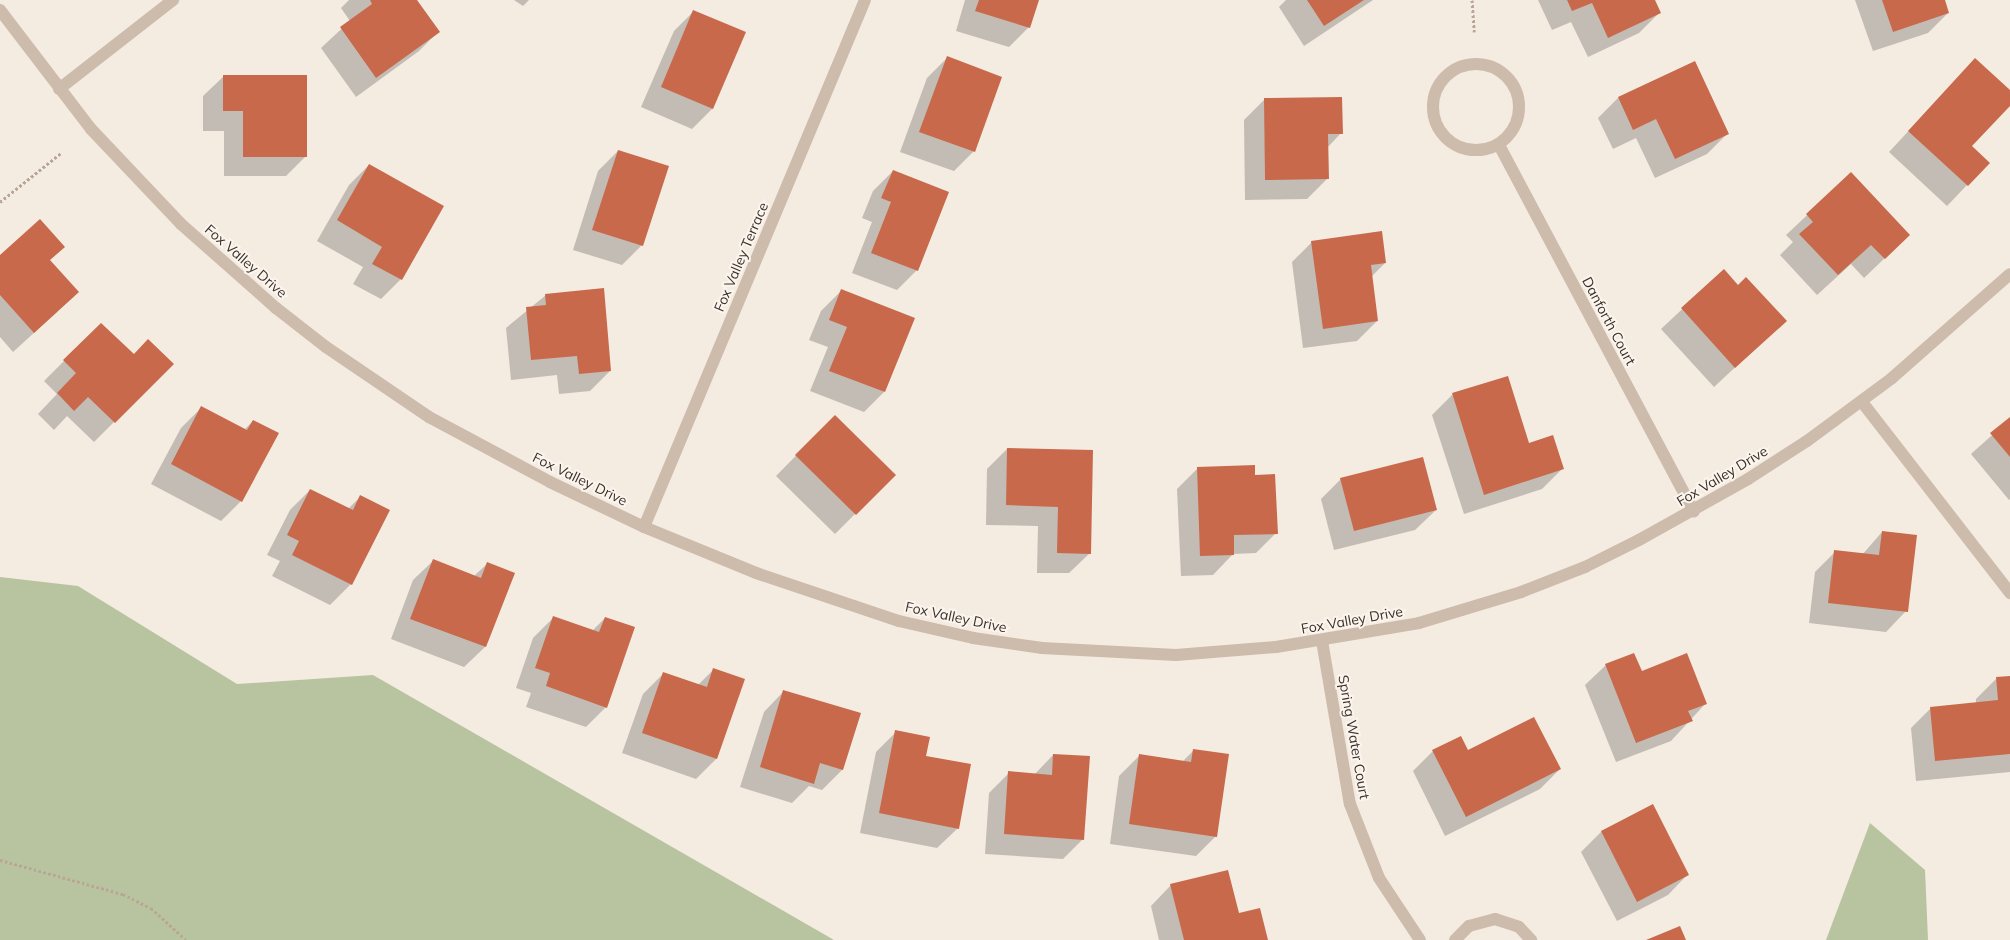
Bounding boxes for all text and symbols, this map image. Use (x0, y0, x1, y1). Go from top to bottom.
street label: Fox Valley Terrace (710, 200, 772, 314)
street label: Fox Valley Drive (202, 221, 290, 301)
street label: Danforth Court (1579, 274, 1639, 368)
street label: Fox Valley Drive (1674, 442, 1770, 510)
street label: Fox Valley Drive (530, 449, 630, 509)
street label: Fox Valley Drive (904, 598, 1008, 636)
street label: Fox Valley Drive (1300, 603, 1404, 637)
street label: Spring Water Court (1335, 674, 1373, 800)

